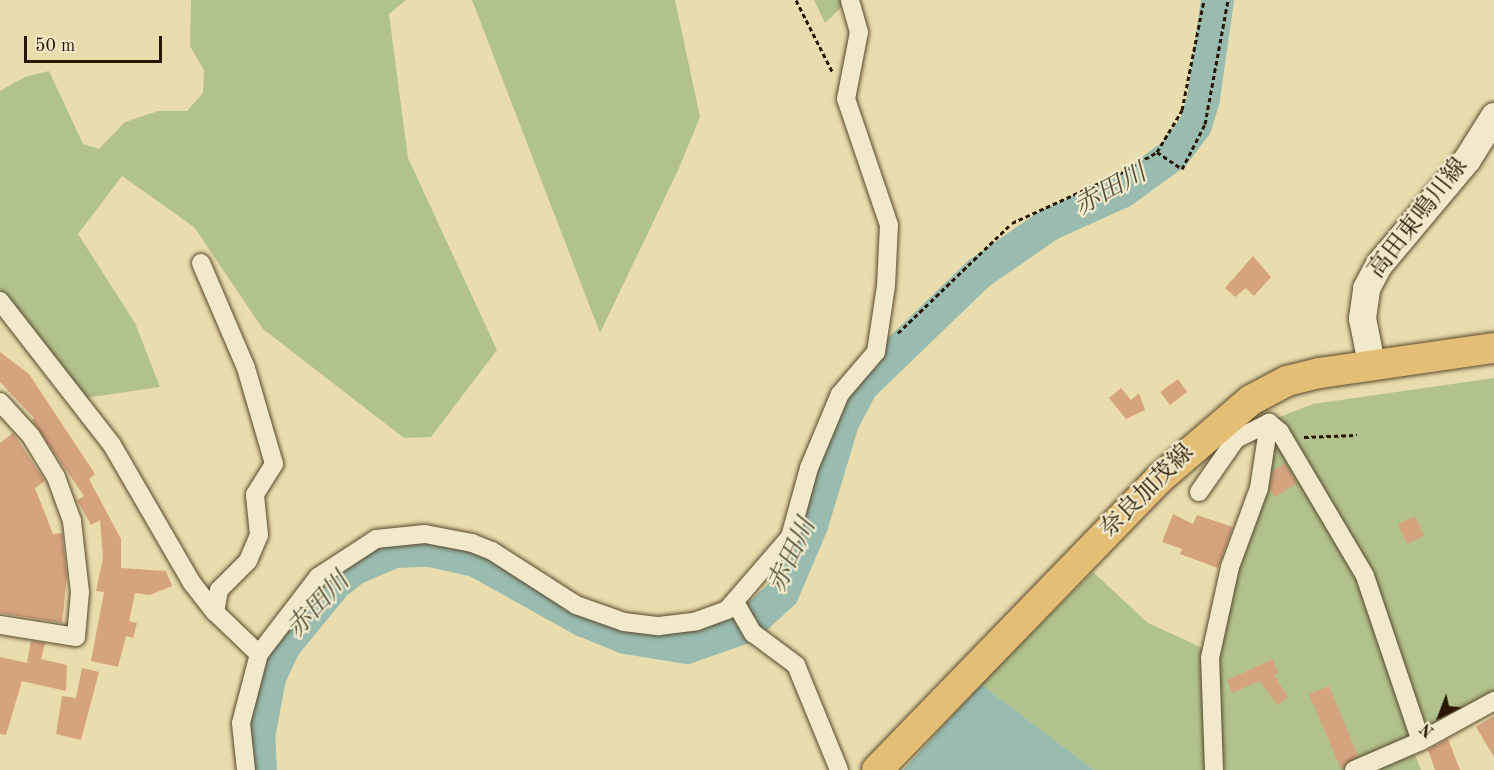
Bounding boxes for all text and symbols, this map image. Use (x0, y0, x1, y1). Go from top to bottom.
scale bar (27, 24, 165, 62)
text: 50 m (35, 37, 75, 55)
street label: 高田東鳴川線 (1363, 153, 1475, 285)
water label: 赤田川 (1069, 158, 1153, 224)
street label: 奈良加茂線 (1095, 439, 1201, 545)
water label: 赤田川 (762, 514, 824, 598)
water label: 赤田川 (281, 567, 357, 645)
north arrow (1410, 686, 1470, 746)
text: N (1418, 719, 1438, 739)

